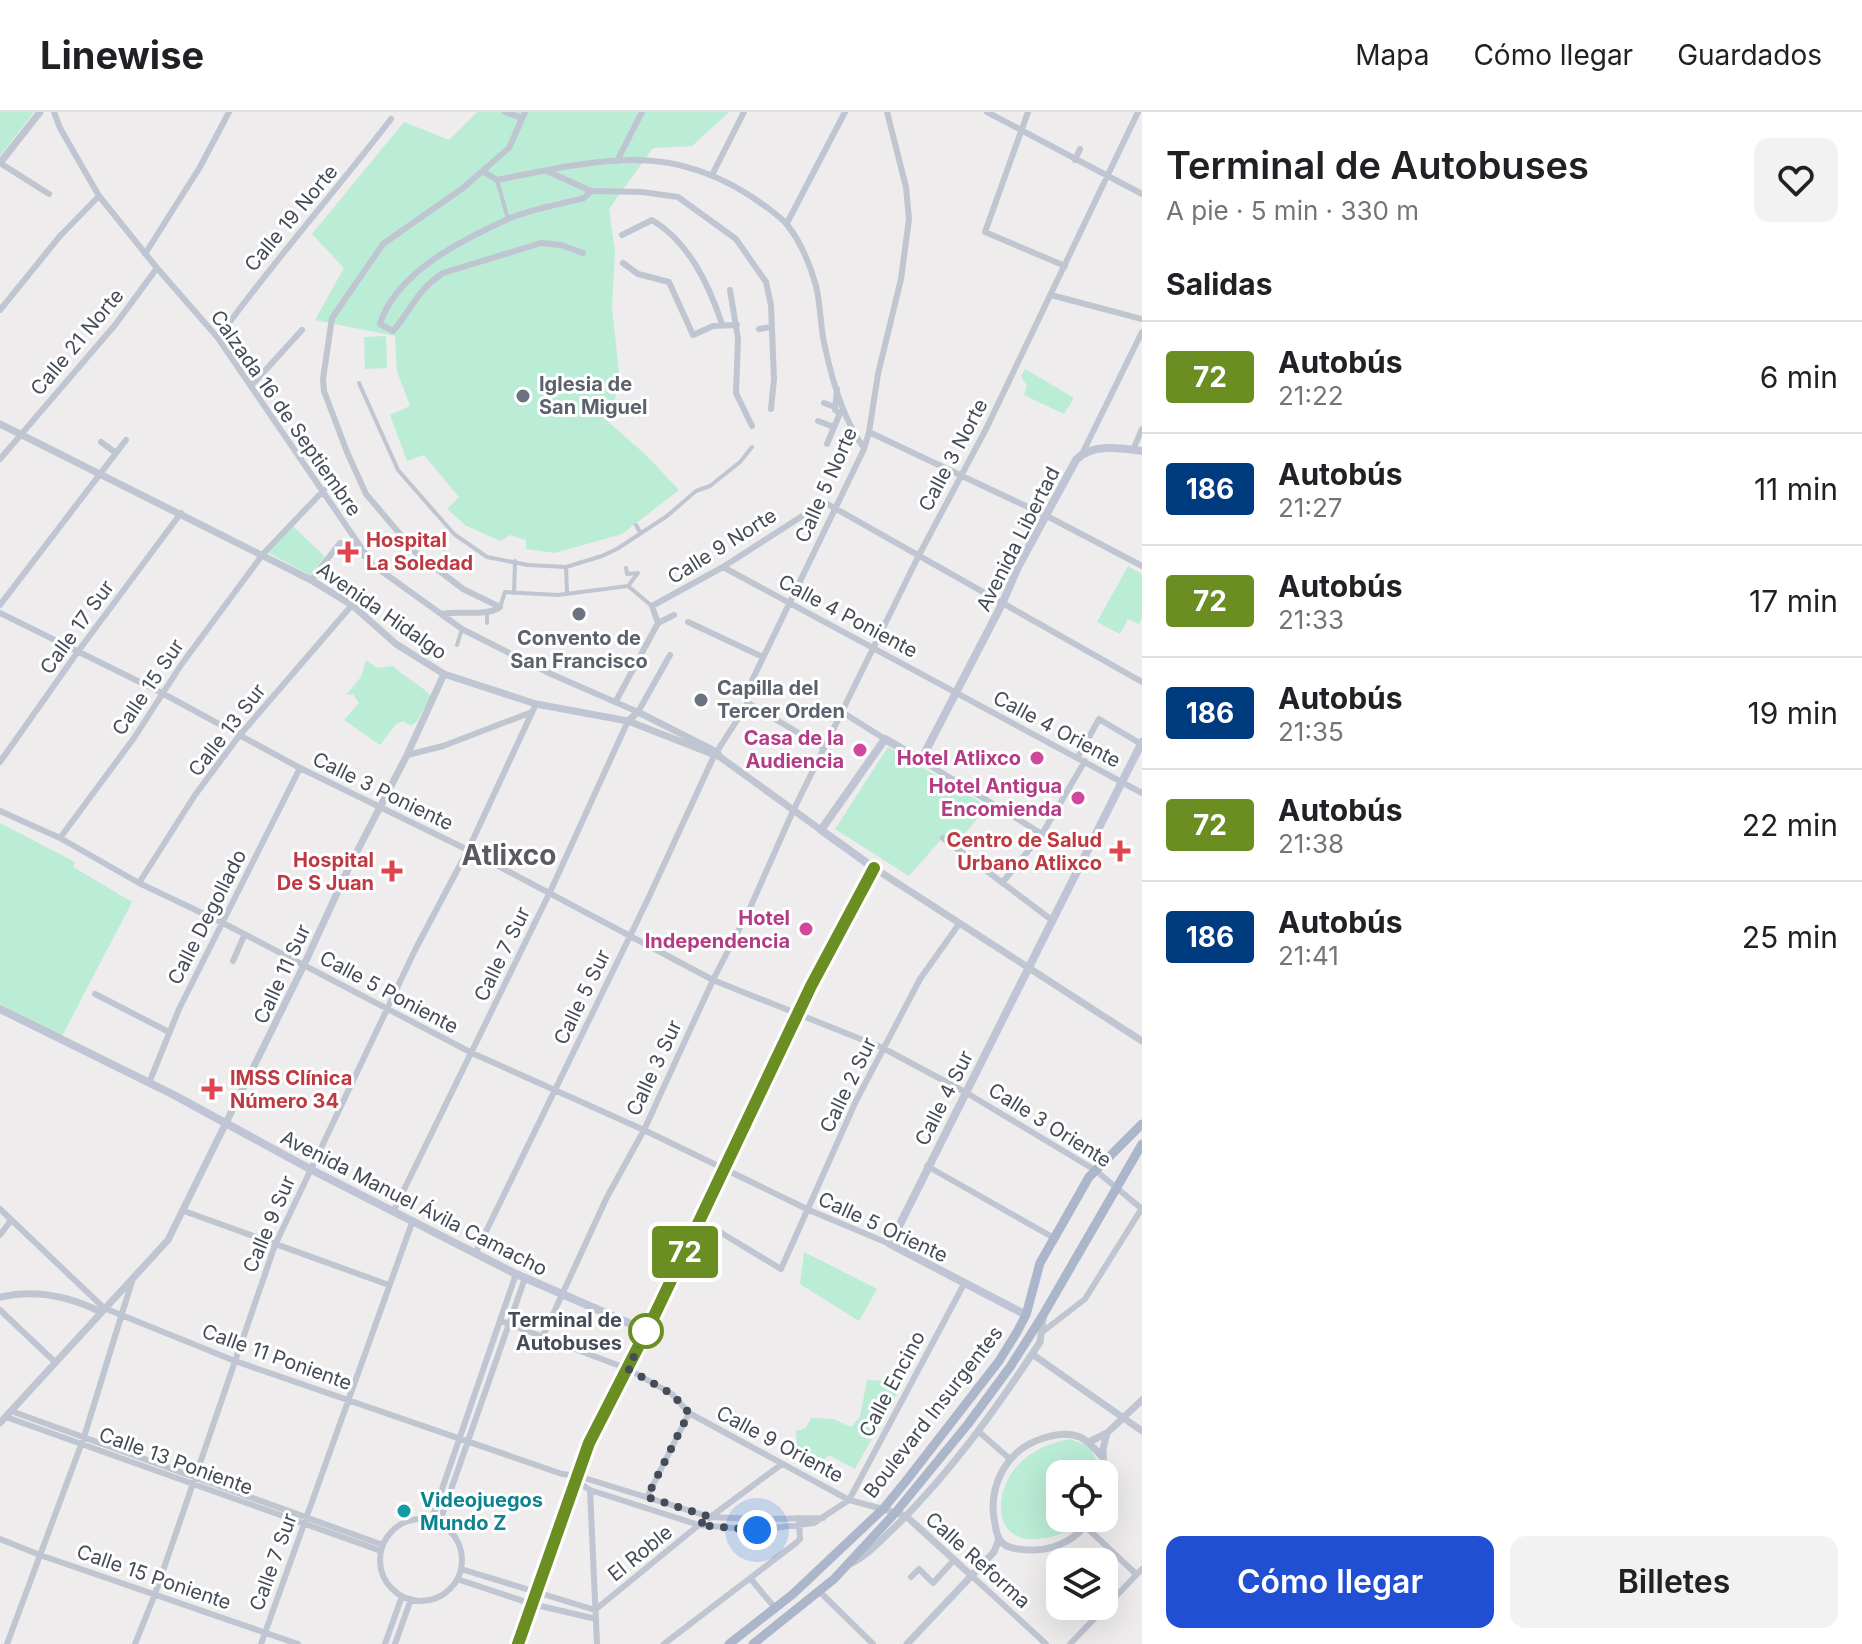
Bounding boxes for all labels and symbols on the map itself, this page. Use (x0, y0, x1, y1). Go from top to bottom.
street label: Calle 19 Norte (239, 160, 343, 276)
street label: Calle 21 Norte (25, 284, 129, 400)
street label: Calzada 16 de Septiembre (206, 305, 366, 521)
place label: Iglesia de San Miguel (539, 372, 647, 419)
marker: Iglesia de San Miguel (514, 387, 532, 405)
street label: Calle 3 Norte (913, 395, 993, 515)
street label: Calle 5 Norte (790, 424, 862, 546)
street label: Avenida Libertad (971, 463, 1065, 615)
street label: Calle 9 Norte (663, 503, 781, 589)
place label: Hospital La Soledad (366, 528, 473, 575)
marker: Hospital La Soledad (337, 541, 359, 563)
street label: Avenida Hidalgo (312, 557, 452, 665)
street label: Calle 4 Poniente (774, 569, 922, 663)
street label: Calle 17 Sur (35, 575, 119, 679)
marker: Convento de San Francisco (570, 605, 588, 623)
place label: Convento de San Francisco (510, 626, 648, 673)
street label: Calle 15 Sur (107, 634, 189, 740)
place label: Capilla del Tercer Orden (717, 676, 845, 723)
street label: Calle 13 Sur (183, 678, 271, 781)
street label: Calle 4 Oriente (989, 685, 1125, 773)
marker: Capilla del Tercer Orden (692, 691, 710, 709)
place label: Casa de la Audiencia (744, 726, 844, 773)
marker: Casa de la Audiencia (851, 741, 869, 759)
place label: Hotel Atlixco (897, 746, 1021, 770)
street label: Calle 3 Poniente (309, 747, 457, 835)
marker: Hotel Atlixco (1028, 749, 1046, 767)
place label: Hotel Antigua Encomienda (929, 774, 1062, 821)
marker: Hotel Antigua Encomienda (1069, 789, 1087, 807)
place label: Centro de Salud Urbano Atlixco (946, 828, 1102, 875)
district label: Atlixco (462, 838, 556, 872)
marker: Centro de Salud Urbano Atlixco (1109, 840, 1131, 862)
street label: Calle Degollado (163, 845, 251, 989)
place label: Hospital De S Juan (277, 848, 374, 895)
marker: Hospital De S Juan (381, 860, 403, 882)
street label: Calle 7 Sur (469, 903, 535, 1005)
place label: Hotel Independencia (645, 906, 790, 953)
street label: Calle 11 Sur (249, 920, 316, 1028)
marker: Hotel Independencia (797, 920, 815, 938)
street label: Calle 5 Poniente (316, 945, 462, 1039)
street label: Calle 5 Sur (549, 945, 616, 1048)
street label: Calle 3 Sur (621, 1016, 687, 1120)
street label: Calle 2 Sur (815, 1033, 882, 1136)
street label: Calle 4 Sur (910, 1046, 978, 1150)
place label: IMSS Clínica Número 34 (230, 1066, 352, 1113)
marker: IMSS Clínica Número 34 (201, 1078, 223, 1100)
street label: Calle 3 Oriente (984, 1078, 1116, 1172)
street label: Avenida Manuel Ávila Camacho (277, 1124, 552, 1281)
street label: Calle 9 Sur (238, 1171, 300, 1276)
street label: Calle 5 Oriente (814, 1187, 952, 1267)
line badge: 72 (649, 1226, 721, 1278)
place label: Terminal de Autobuses (508, 1308, 622, 1355)
marker: Terminal de Autobuses (629, 1314, 663, 1348)
street label: Calle 11 Poniente (199, 1319, 355, 1395)
street label: Boulevard Insurgentes (858, 1321, 1008, 1503)
street label: Calle Encino (854, 1327, 930, 1441)
street label: Calle 9 Oriente (712, 1400, 848, 1488)
street label: Calle 13 Poniente (96, 1422, 256, 1500)
place label: Videojuegos Mundo Z (420, 1488, 543, 1535)
marker: Videojuegos Mundo Z (395, 1502, 413, 1520)
street label: Calle Reforma (921, 1507, 1035, 1613)
street label: Calle 7 Sur (244, 1510, 302, 1614)
your location (737, 1510, 777, 1550)
street label: El Roble (603, 1520, 677, 1586)
street label: Calle 15 Poniente (74, 1539, 234, 1615)

